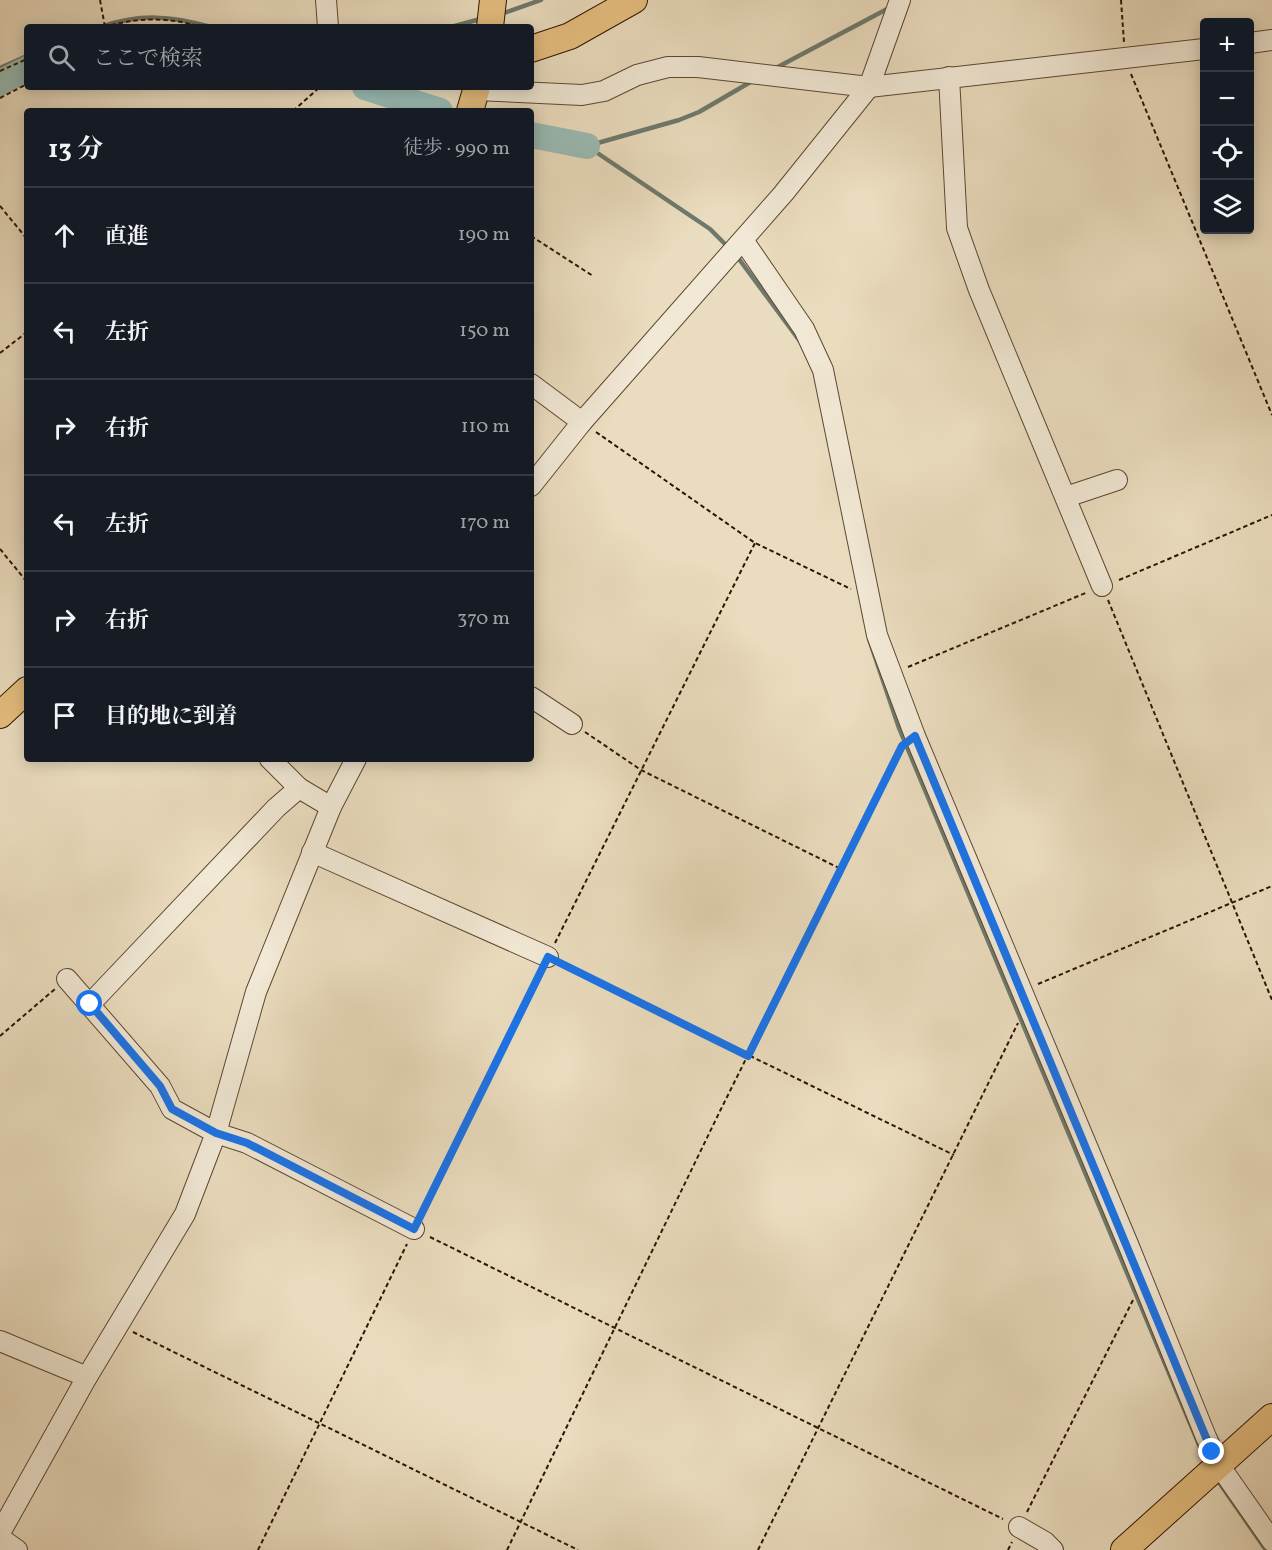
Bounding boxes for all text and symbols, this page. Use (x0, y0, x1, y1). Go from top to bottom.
map controls (1200, 18, 1254, 234)
button: + (1200, 18, 1254, 72)
search box (24, 24, 534, 90)
icon: search (45, 41, 78, 74)
text: ここで検索 (93, 44, 203, 75)
button: − (1200, 72, 1254, 126)
button: locate (1200, 126, 1254, 180)
text: 13 分 (48, 132, 103, 168)
text: 徒歩 · 990 m (403, 135, 510, 163)
button: layers (1200, 180, 1254, 234)
icon: ahead (48, 219, 81, 252)
text: 190 m (458, 221, 510, 249)
text: 直進 (105, 222, 149, 253)
icon: left (48, 315, 81, 348)
text: 150 m (459, 317, 510, 345)
text: 左折 (105, 318, 149, 349)
icon: right (48, 411, 81, 444)
text: 110 m (461, 413, 510, 441)
text: 右折 (105, 414, 149, 445)
icon: left (48, 507, 81, 540)
text: 170 m (460, 509, 510, 537)
text: 左折 (105, 510, 149, 541)
icon: right (48, 603, 81, 636)
text: 370 m (457, 605, 510, 633)
text: 右折 (105, 606, 149, 637)
icon: arrive (48, 699, 81, 732)
text: 目的地に到着 (105, 702, 237, 733)
route start (76, 990, 102, 1016)
route end (1198, 1438, 1224, 1464)

